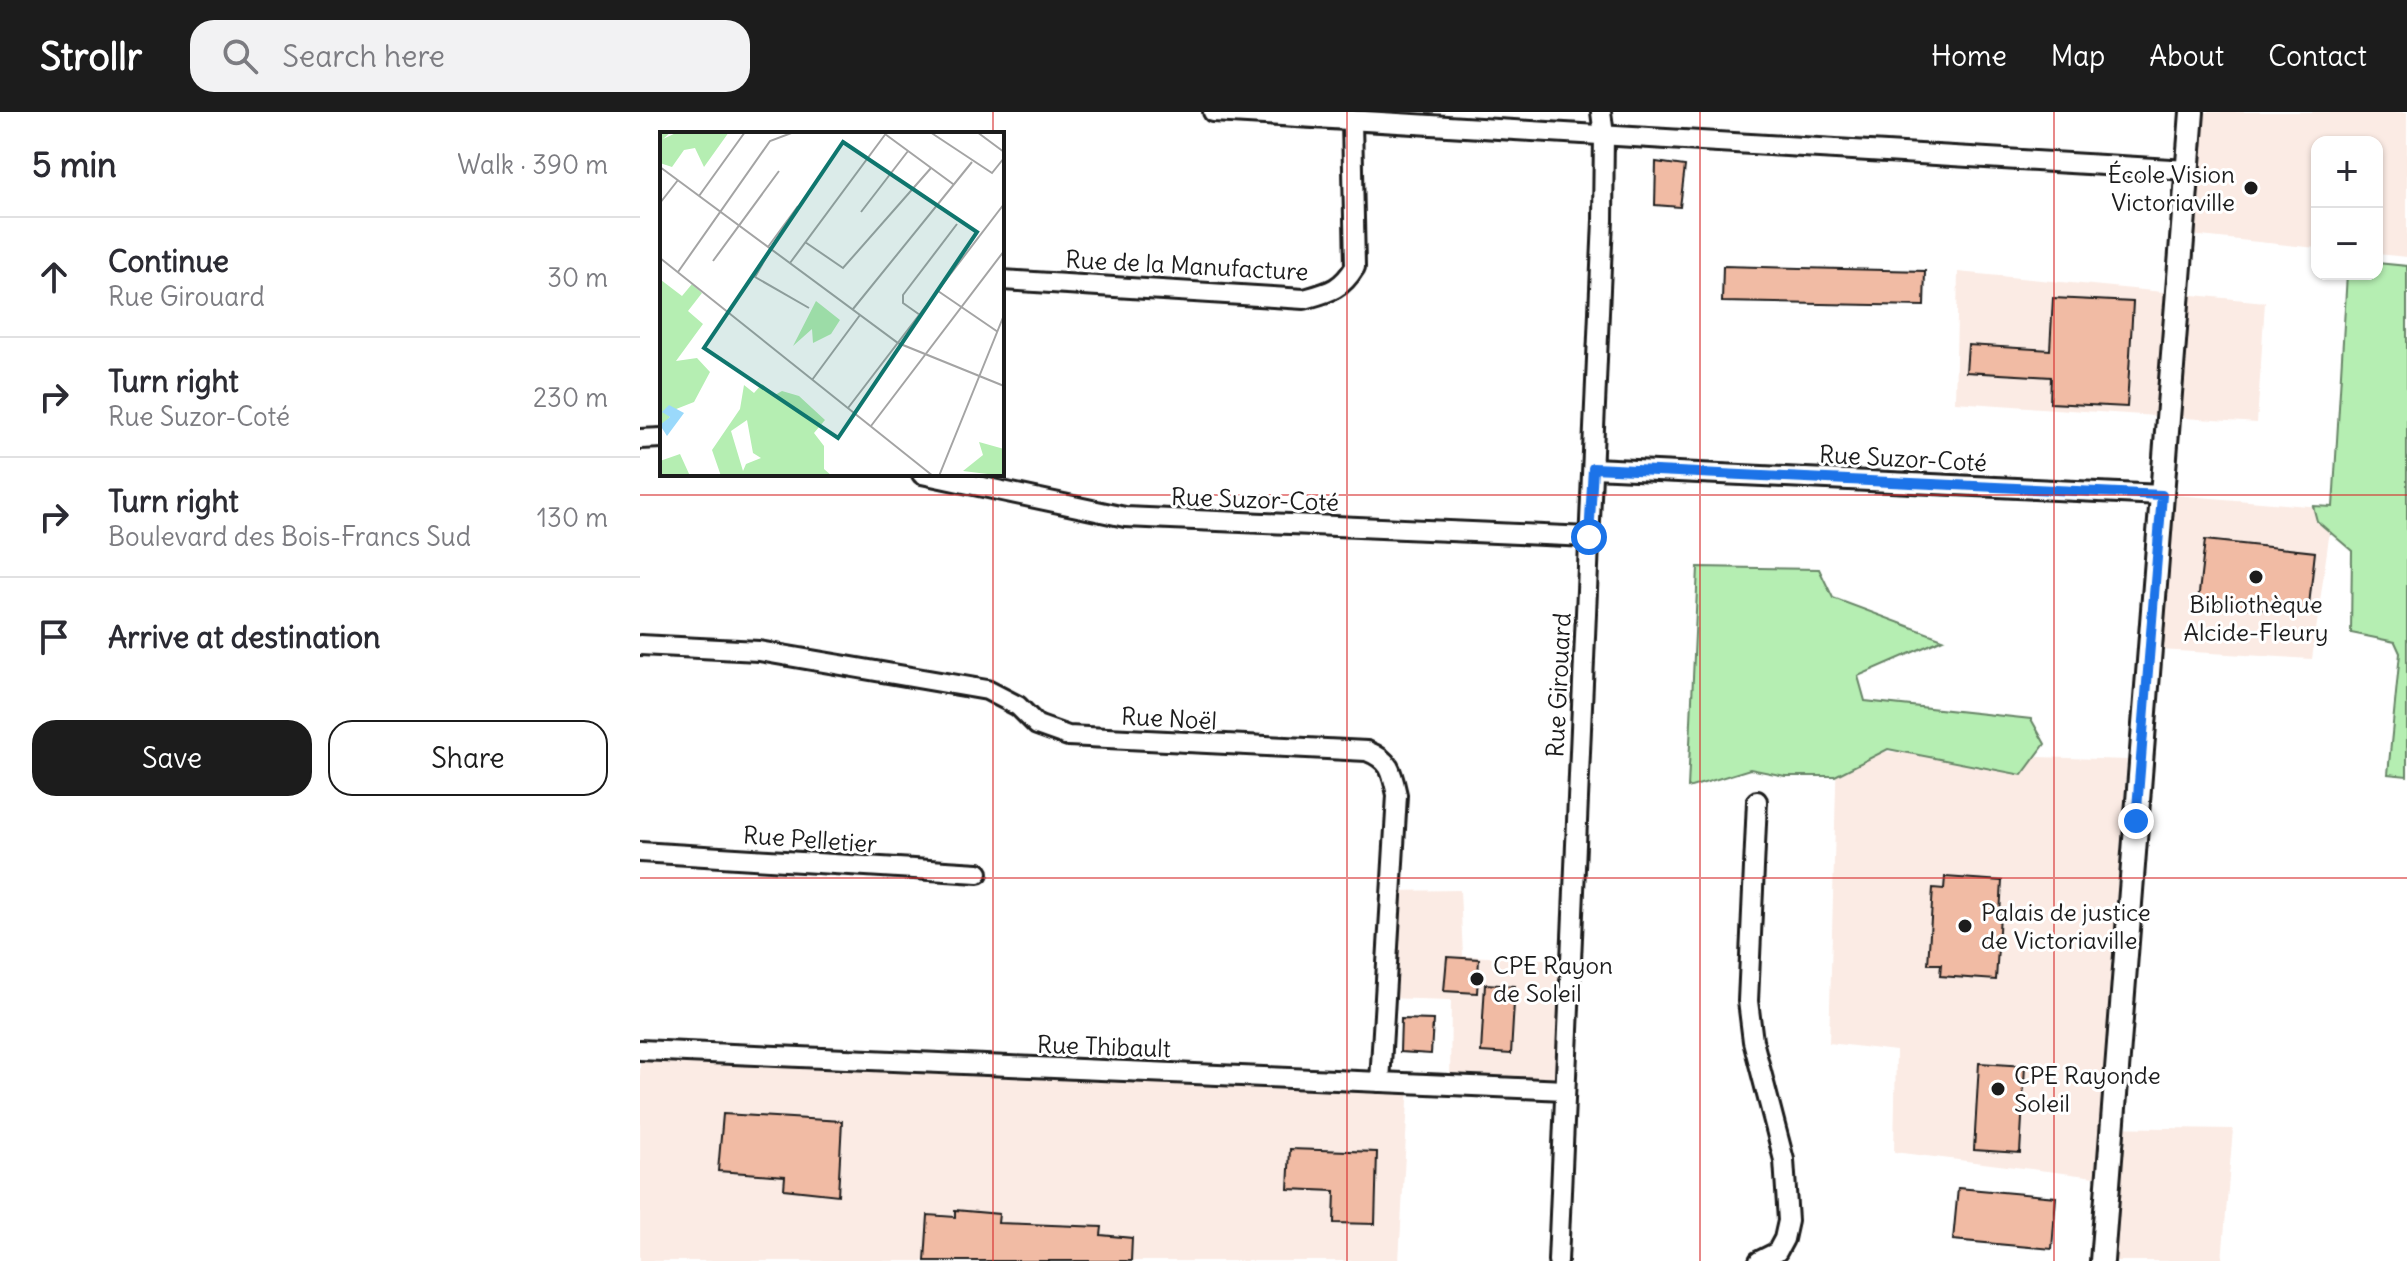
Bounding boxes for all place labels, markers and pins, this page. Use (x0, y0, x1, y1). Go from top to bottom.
place label: École Vision Victoriaville (2108, 159, 2235, 217)
marker: École Vision Victoriaville (2242, 179, 2260, 197)
marker: Bibliothèque Alcide-Fleury (2247, 568, 2265, 586)
place label: Bibliothèque Alcide-Fleury (2184, 589, 2328, 647)
place label: Palais de justice de Victoriaville (1981, 897, 2151, 955)
marker: Palais de justice de Victoriaville (1956, 917, 1974, 935)
place label: CPE Rayon de Soleil (1493, 950, 1613, 1008)
marker: CPE Rayon de Soleil (1468, 970, 1486, 988)
place label: CPE Rayonde Soleil (2014, 1060, 2161, 1118)
marker: CPE Rayonde Soleil (1989, 1080, 2007, 1098)

